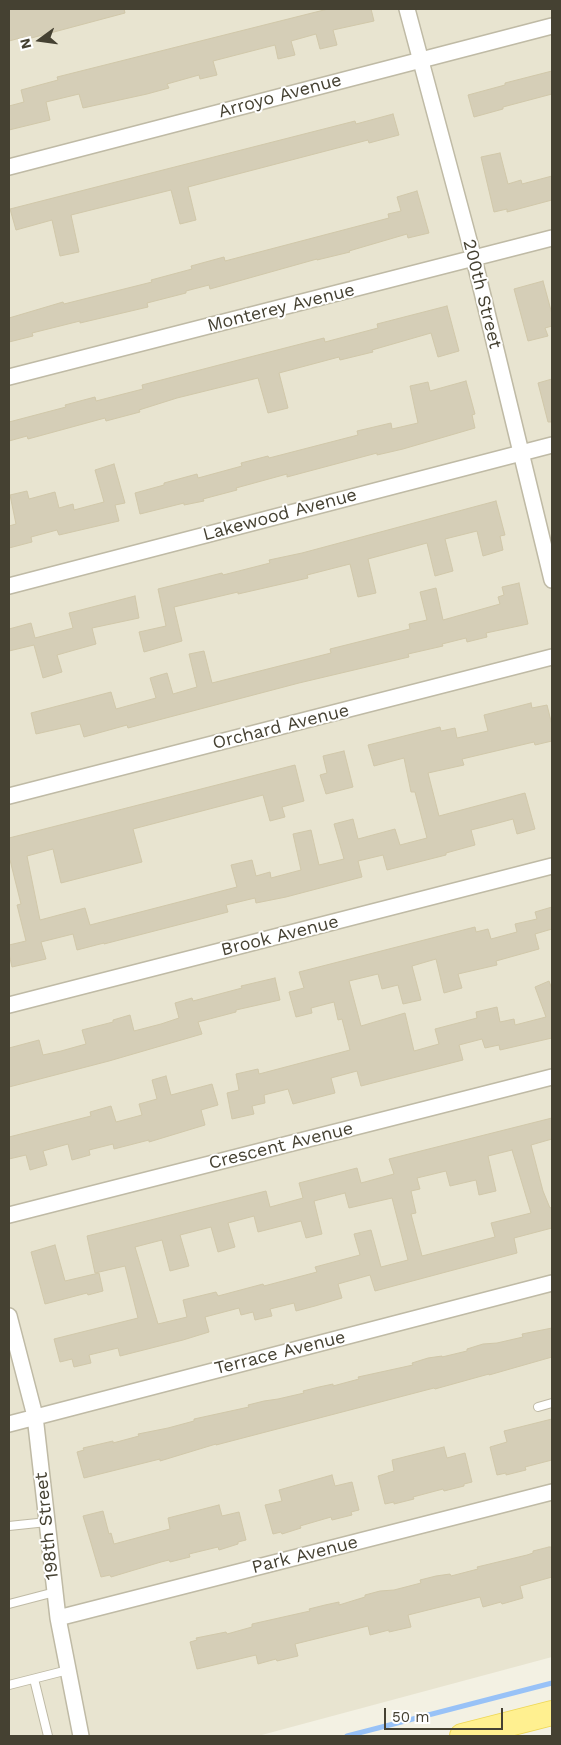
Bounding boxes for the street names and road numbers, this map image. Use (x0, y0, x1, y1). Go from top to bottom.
street label: Arroyo Avenue (216, 69, 344, 123)
street label: 200th Street (458, 237, 506, 351)
street label: Monterey Avenue (205, 279, 357, 337)
street label: Lakewood Avenue (201, 484, 359, 546)
street label: Orchard Avenue (210, 700, 352, 754)
street label: Brook Avenue (219, 911, 341, 961)
street label: Crescent Avenue (207, 1118, 355, 1174)
street label: Terrace Avenue (212, 1326, 348, 1380)
street label: 198th Street (31, 1471, 63, 1581)
street label: Park Avenue (250, 1531, 360, 1579)

